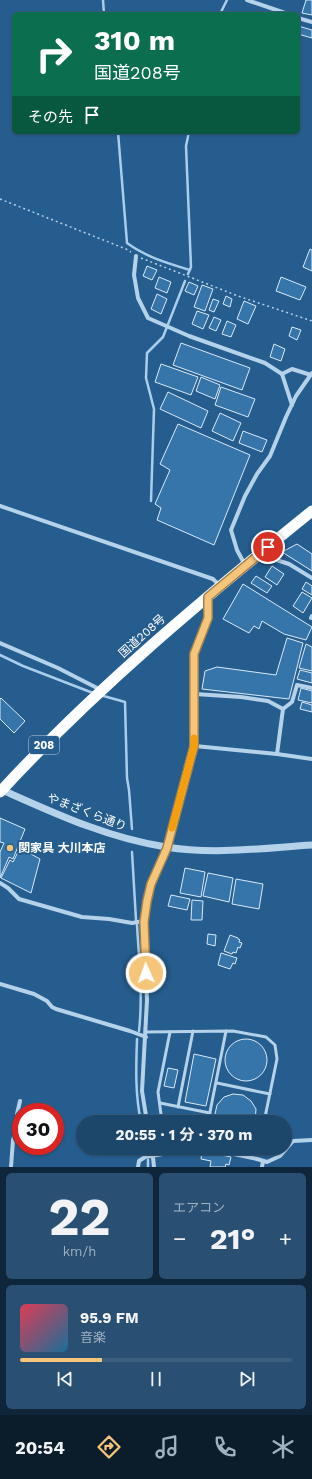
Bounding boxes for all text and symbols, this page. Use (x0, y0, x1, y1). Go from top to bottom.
text: 310 m (94, 24, 175, 57)
icon: right (28, 28, 80, 80)
text: 国道208号 (94, 62, 181, 83)
icon: arrive (81, 104, 103, 126)
text: その先 (28, 108, 73, 126)
pin (251, 530, 285, 564)
icon: arrive (257, 536, 279, 558)
street label: 国道208号 (116, 611, 168, 661)
road number: 208 (29, 736, 59, 754)
street label: やまざくら通り (45, 790, 129, 834)
place label: 関家具 大川本店 (18, 841, 105, 855)
marker: 関家具 大川本店 (5, 843, 15, 853)
position arrow (125, 952, 167, 994)
speed limit sign: 30 (12, 1103, 64, 1155)
text: 20:55 · 1 分 · 370 m (116, 1126, 252, 1144)
text: 22 (49, 1187, 110, 1248)
text: エアコン (173, 1200, 225, 1215)
text: 21° (210, 1221, 255, 1256)
text: − (173, 1226, 186, 1251)
text: + (279, 1226, 292, 1251)
text: km/h (63, 1244, 96, 1259)
text: 95.9 FM (80, 1309, 139, 1327)
text: 音楽 (80, 1330, 106, 1345)
icon: previous (54, 1368, 76, 1390)
icon: pause (145, 1368, 167, 1390)
icon: next (236, 1368, 258, 1390)
icon: directions (95, 1433, 123, 1461)
icon: music (153, 1433, 181, 1461)
icon: phone (211, 1433, 239, 1461)
icon: climate (269, 1433, 297, 1461)
text: 20:54 (15, 1437, 65, 1458)

